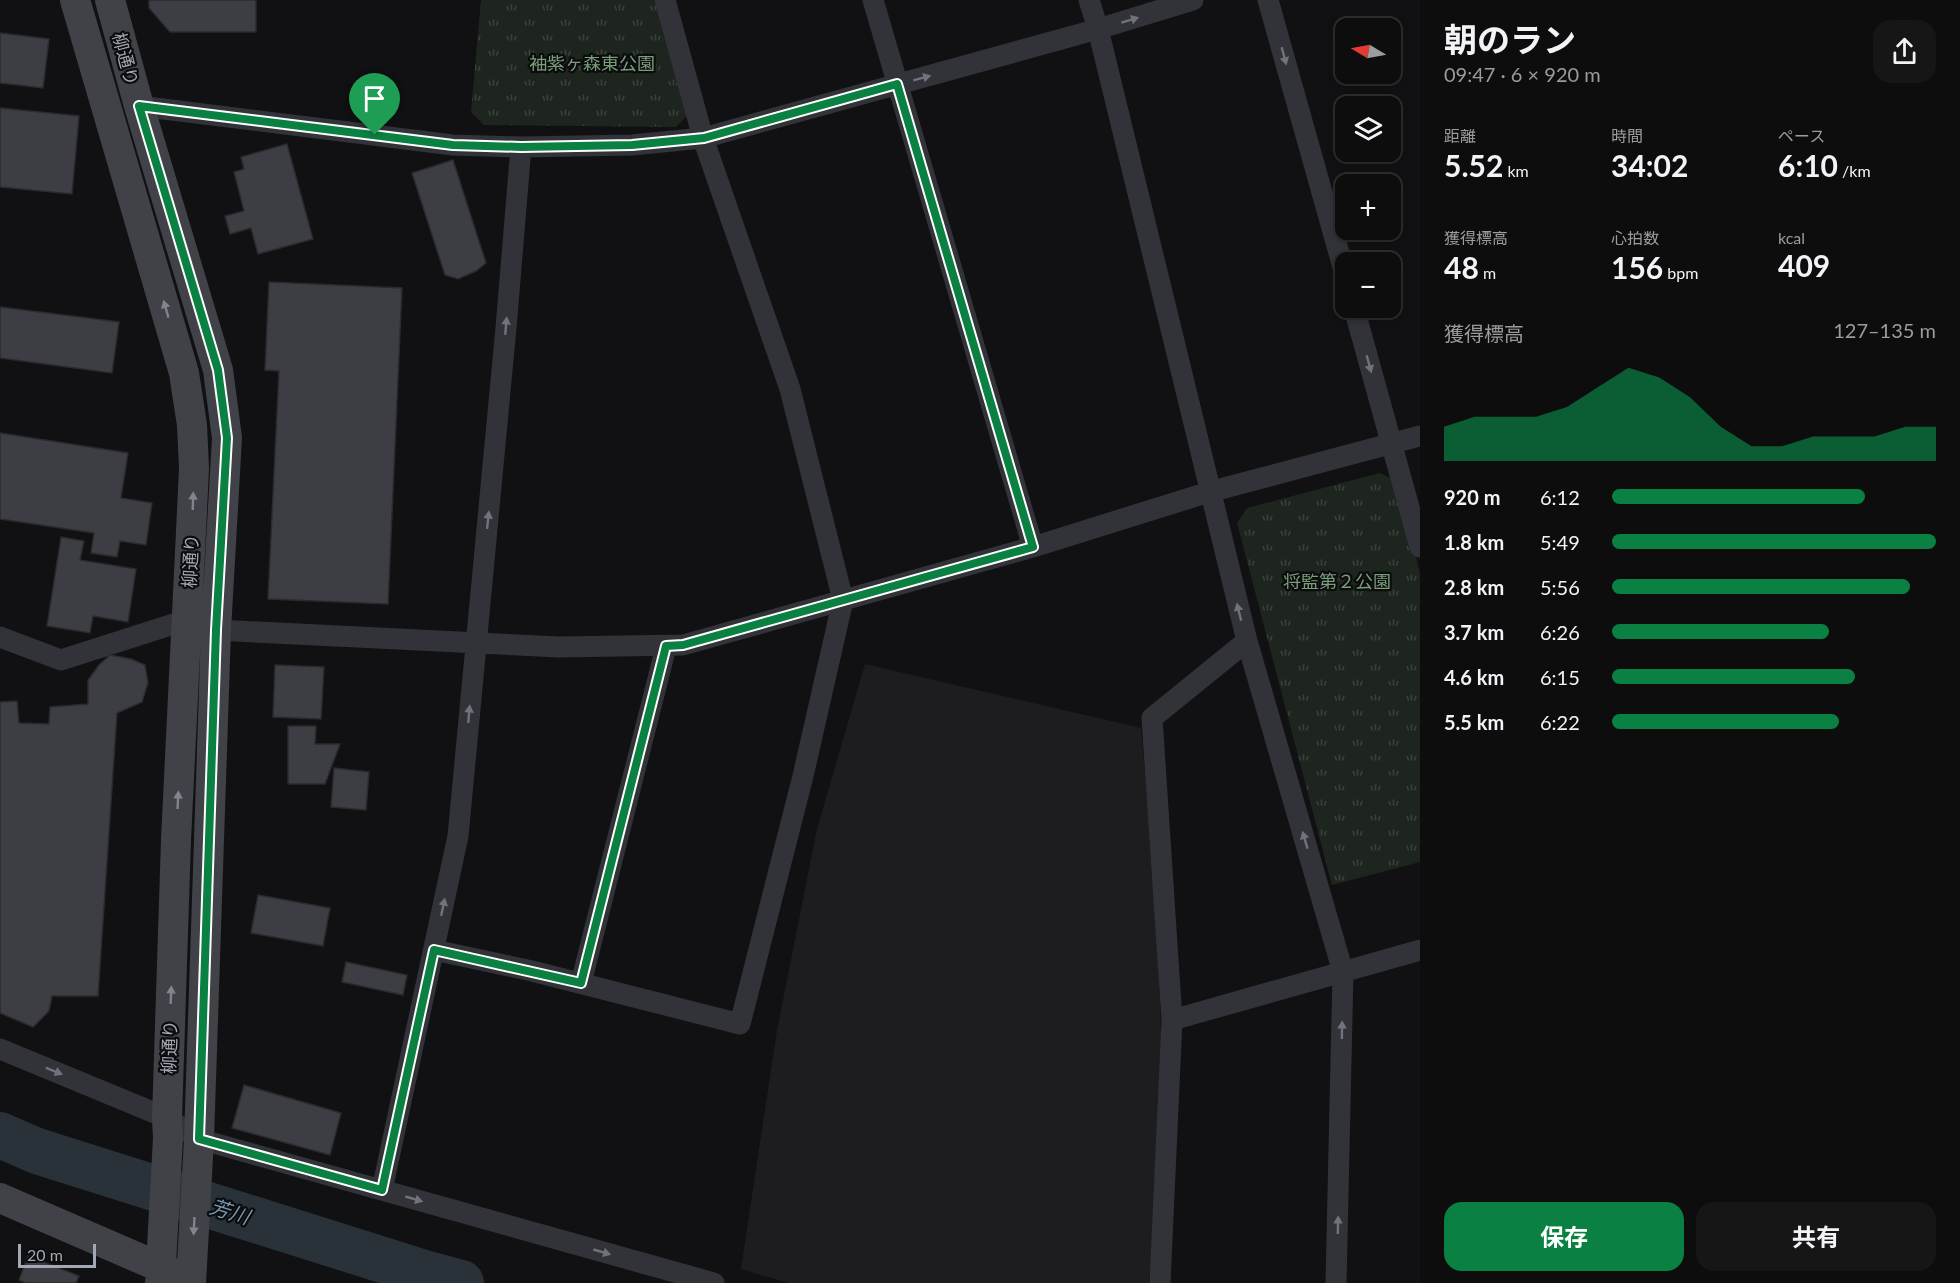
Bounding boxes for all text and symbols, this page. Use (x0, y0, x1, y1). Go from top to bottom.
one-way arrow (1121, 14, 1139, 24)
north arrow (1335, 18, 1401, 84)
map controls (1335, 18, 1401, 318)
text: 朝のラン (1444, 19, 1576, 59)
button: share (1873, 20, 1936, 83)
street label: 柳通り (108, 30, 144, 88)
one-way arrow (1280, 47, 1289, 65)
park label: 袖紫ヶ森東公園 (529, 52, 655, 74)
text: 09:47 · 6 × 920 m (1444, 62, 1601, 86)
one-way arrow (913, 72, 931, 82)
pin (349, 73, 400, 135)
icon: arrive (358, 82, 391, 115)
button: layers (1335, 96, 1401, 162)
text: 距離 (1444, 126, 1476, 145)
text: 時間 (1611, 126, 1643, 145)
text: ペース (1778, 126, 1825, 145)
text: 5.52 (1444, 147, 1503, 183)
text: 34:02 (1611, 147, 1688, 183)
text: 6:10 (1778, 147, 1838, 183)
text: km (1503, 161, 1529, 180)
text: /km (1838, 161, 1871, 180)
button: + (1335, 174, 1401, 240)
text: 獲得標高 (1444, 228, 1508, 247)
text: 心拍数 (1611, 228, 1659, 247)
text: kcal (1778, 228, 1805, 247)
text: 409 (1778, 247, 1830, 283)
text: 48 (1444, 249, 1479, 285)
text: 156 (1611, 249, 1663, 285)
button: − (1335, 252, 1401, 318)
text: m (1479, 263, 1496, 282)
text: bpm (1663, 263, 1698, 282)
one-way arrow (160, 300, 170, 318)
one-way arrow (501, 316, 511, 335)
text: 127–135 m (1833, 318, 1936, 342)
text: 獲得標高 (1444, 321, 1524, 345)
one-way arrow (1365, 355, 1374, 373)
text: 920 m (1444, 485, 1500, 509)
text: 6:12 (1540, 485, 1580, 509)
one-way arrow (188, 491, 197, 510)
one-way arrow (483, 510, 493, 529)
text: 1.8 km (1444, 530, 1504, 554)
text: 5:49 (1540, 530, 1580, 554)
street label: 柳通り (178, 533, 202, 589)
park label: 将監第２公園 (1283, 570, 1391, 592)
text: 2.8 km (1444, 575, 1504, 599)
text: 5:56 (1540, 575, 1580, 599)
one-way arrow (1234, 603, 1244, 621)
text: 3.7 km (1444, 620, 1504, 644)
text: 6:26 (1540, 620, 1580, 644)
text: 4.6 km (1444, 665, 1504, 689)
text: 6:15 (1540, 665, 1580, 689)
one-way arrow (464, 704, 474, 723)
text: 5.5 km (1444, 710, 1504, 734)
text: 6:22 (1540, 710, 1580, 734)
one-way arrow (173, 791, 182, 810)
one-way arrow (1300, 831, 1309, 849)
one-way arrow (439, 897, 448, 916)
one-way arrow (166, 986, 176, 1005)
street label: 柳通り (157, 1020, 181, 1074)
one-way arrow (1337, 1020, 1347, 1039)
one-way arrow (46, 1066, 64, 1076)
water label: 芳川 (207, 1194, 255, 1229)
one-way arrow (406, 1195, 424, 1204)
button: 保存 (1444, 1202, 1684, 1271)
button: 共有 (1696, 1202, 1936, 1271)
one-way arrow (1333, 1215, 1342, 1234)
one-way arrow (190, 1216, 199, 1235)
scale bar (18, 1241, 96, 1268)
text: 20 m (27, 1245, 63, 1264)
one-way arrow (593, 1247, 611, 1257)

